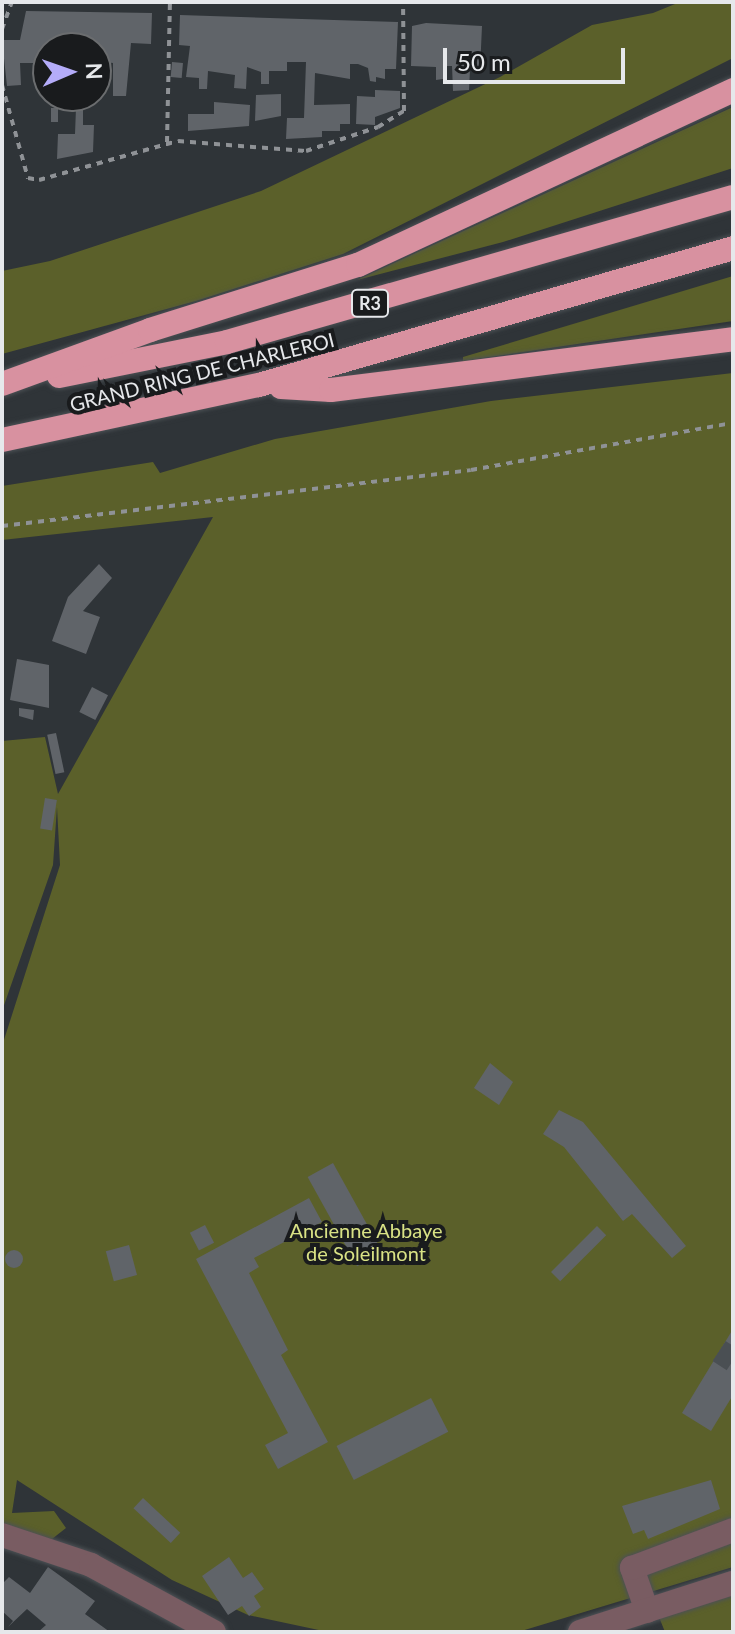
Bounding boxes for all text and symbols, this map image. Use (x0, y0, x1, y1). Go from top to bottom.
north arrow (32, 32, 112, 112)
scale bar (447, 32, 629, 82)
text: 50 m (457, 47, 511, 76)
text: N (81, 62, 108, 80)
road number: R3 (350, 289, 390, 317)
street label: GRAND RING DE CHARLEROI (67, 327, 337, 417)
park label: Ancienne Abbaye de Soleilmont (289, 1219, 443, 1266)

